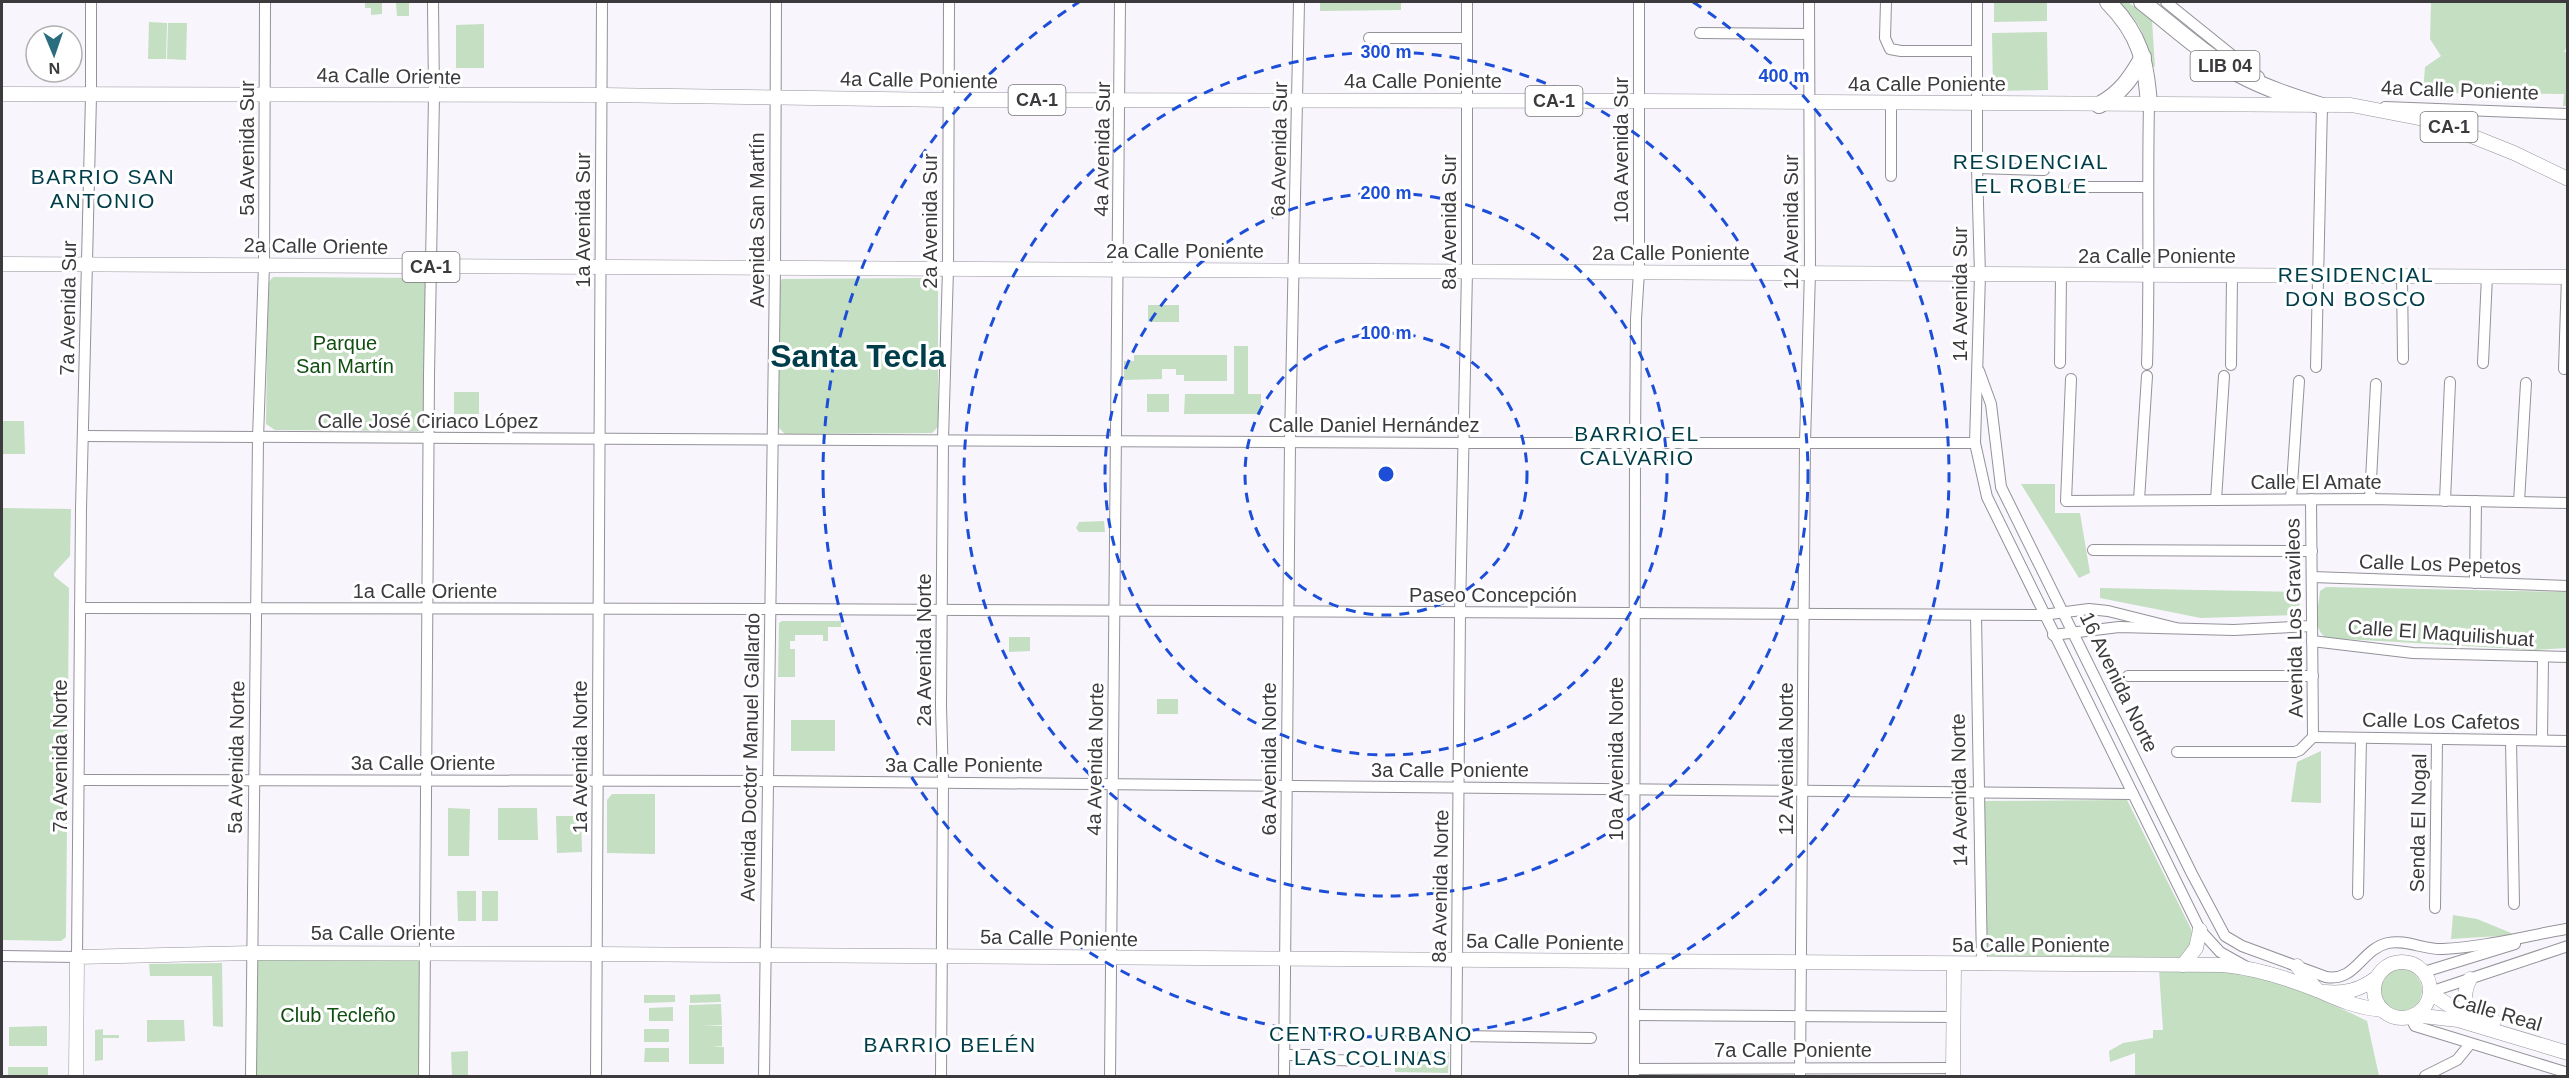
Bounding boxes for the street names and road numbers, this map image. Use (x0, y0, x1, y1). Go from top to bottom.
road number: LIB 04 (2190, 51, 2260, 81)
street label: 4a Calle Oriente (317, 64, 461, 88)
street label: 4a Calle Poniente (840, 68, 998, 92)
street label: 4a Calle Poniente (1344, 70, 1502, 92)
street label: 4a Calle Poniente (1848, 73, 2006, 95)
street label: 10a Avenida Sur (1610, 76, 1632, 223)
street label: 4a Calle Poniente (2381, 76, 2539, 104)
street label: 5a Avenida Sur (236, 80, 258, 216)
street label: 4a Avenida Sur (1090, 81, 1114, 217)
street label: 6a Avenida Sur (1267, 81, 1291, 217)
road number: CA-1 (1008, 85, 1066, 115)
road number: CA-1 (1526, 86, 1582, 116)
road number: CA-1 (2420, 112, 2478, 142)
street label: Avenida San Martín (746, 132, 768, 308)
street label: 1a Avenida Sur (572, 152, 594, 288)
street label: 2a Avenida Sur (919, 153, 941, 289)
street label: 8a Avenida Sur (1438, 154, 1460, 290)
street label: 12 Avenida Sur (1780, 154, 1802, 290)
street label: 14 Avenida Sur (1949, 226, 1971, 362)
street label: 2a Calle Oriente (244, 234, 388, 258)
street label: 7a Avenida Sur (56, 240, 80, 376)
street label: 2a Calle Poniente (1106, 240, 1264, 262)
street label: 2a Calle Poniente (1592, 242, 1750, 264)
street label: 2a Calle Poniente (2078, 245, 2236, 267)
road number: CA-1 (402, 252, 460, 282)
street label: Calle José Ciriaco López (317, 410, 539, 432)
street label: Calle Daniel Hernández (1268, 414, 1480, 436)
street label: Calle El Amate (2250, 471, 2382, 493)
street label: Avenida Los Gravileos (2281, 518, 2307, 718)
street label: Calle Los Pepetos (2359, 550, 2521, 578)
street label: 2a Avenida Norte (913, 573, 935, 727)
street label: 1a Calle Oriente (353, 580, 497, 602)
street label: Paseo Concepción (1409, 584, 1577, 606)
street label: 16 Avenida Norte (2076, 608, 2162, 756)
street label: Avenida Doctor Manuel Gallardo (736, 612, 764, 902)
street label: Calle El Maquilishuat (2347, 616, 2535, 651)
street label: 10a Avenida Norte (1605, 677, 1627, 841)
street label: 7a Avenida Norte (49, 679, 71, 833)
street label: 5a Avenida Norte (224, 680, 248, 834)
street label: 1a Avenida Norte (569, 680, 591, 834)
street label: 4a Avenida Norte (1083, 682, 1107, 836)
street label: 6a Avenida Norte (1258, 682, 1280, 836)
street label: 12 Avenida Norte (1775, 682, 1797, 836)
street label: Calle Los Cafetos (2362, 709, 2520, 733)
street label: 14 Avenida Norte (1947, 713, 1971, 867)
street label: 3a Calle Oriente (351, 752, 495, 774)
street label: Senda El Nogal (2406, 753, 2430, 893)
street label: 3a Calle Poniente (885, 754, 1043, 776)
street label: 3a Calle Poniente (1371, 759, 1529, 781)
street label: 8a Avenida Norte (1428, 809, 1452, 963)
street label: 5a Calle Oriente (311, 922, 455, 944)
street label: 5a Calle Poniente (980, 926, 1138, 950)
street label: 5a Calle Poniente (1466, 930, 1624, 954)
street label: 5a Calle Poniente (1952, 934, 2110, 956)
street label: Calle Real (2450, 989, 2544, 1035)
street label: 7a Calle Poniente (1714, 1039, 1872, 1061)

